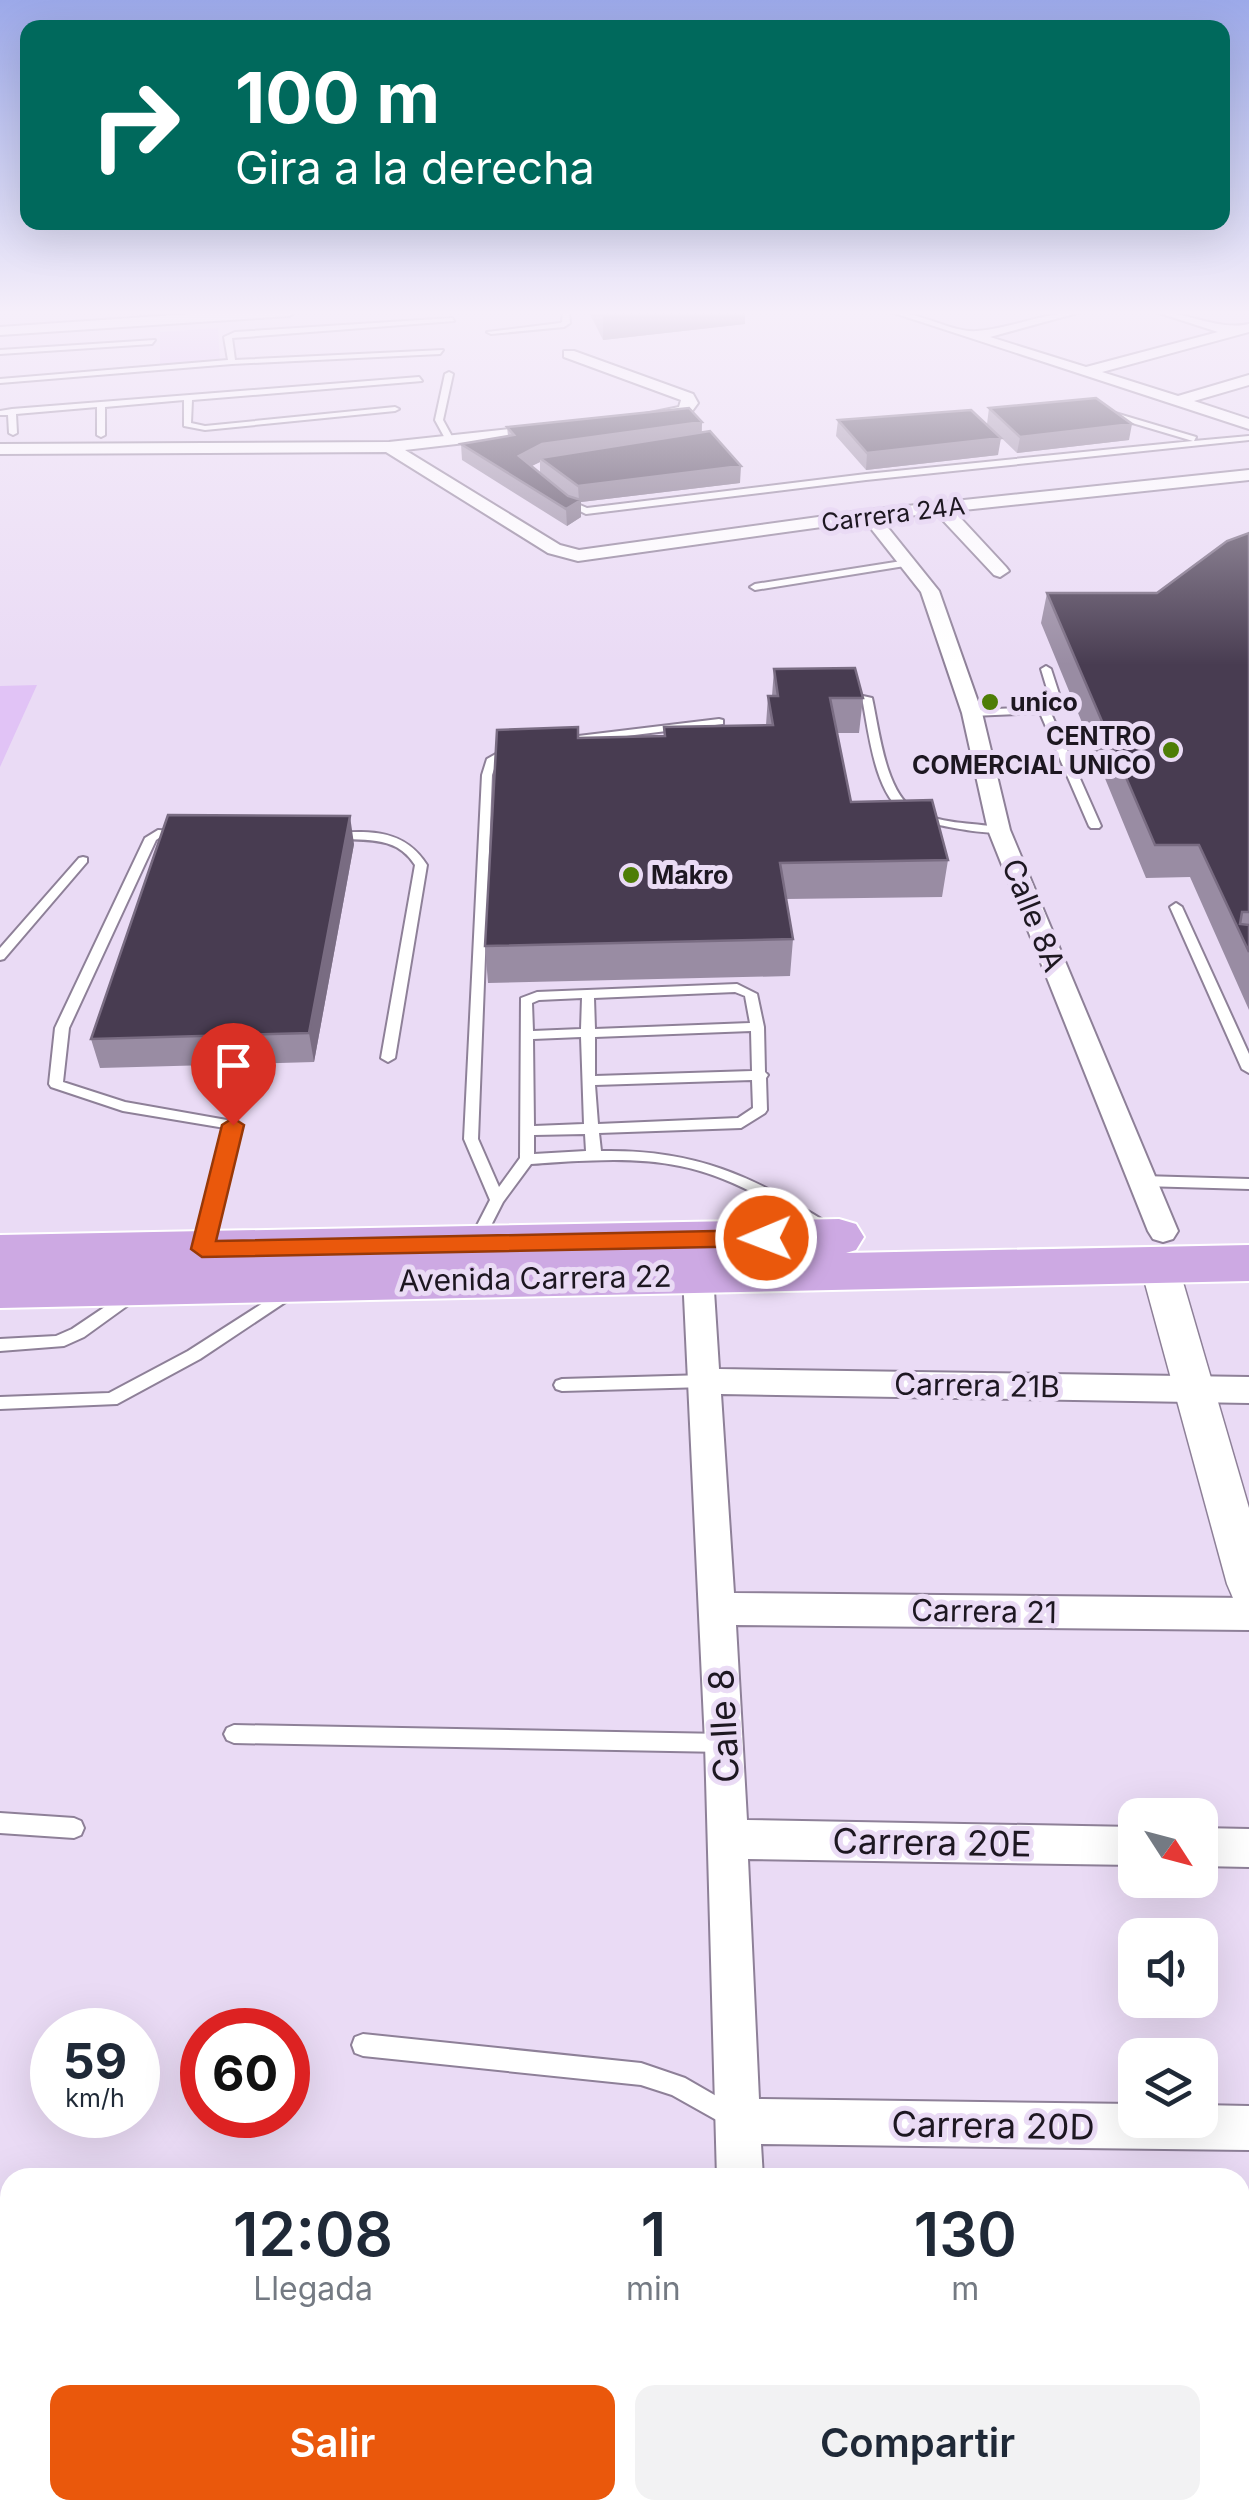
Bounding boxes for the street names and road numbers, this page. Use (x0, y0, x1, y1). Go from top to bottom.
street label: Carrera 24A (819, 490, 967, 538)
street label: Calle 8A (995, 853, 1073, 977)
street label: Avenida Carrera 22 (398, 1258, 672, 1298)
street label: Carrera 21B (894, 1366, 1060, 1404)
street label: Carrera 21 (911, 1592, 1057, 1630)
street label: Calle 8 (699, 1668, 747, 1784)
street label: Carrera 20E (832, 1819, 1032, 1865)
street label: Carrera 20D (891, 2102, 1095, 2148)

